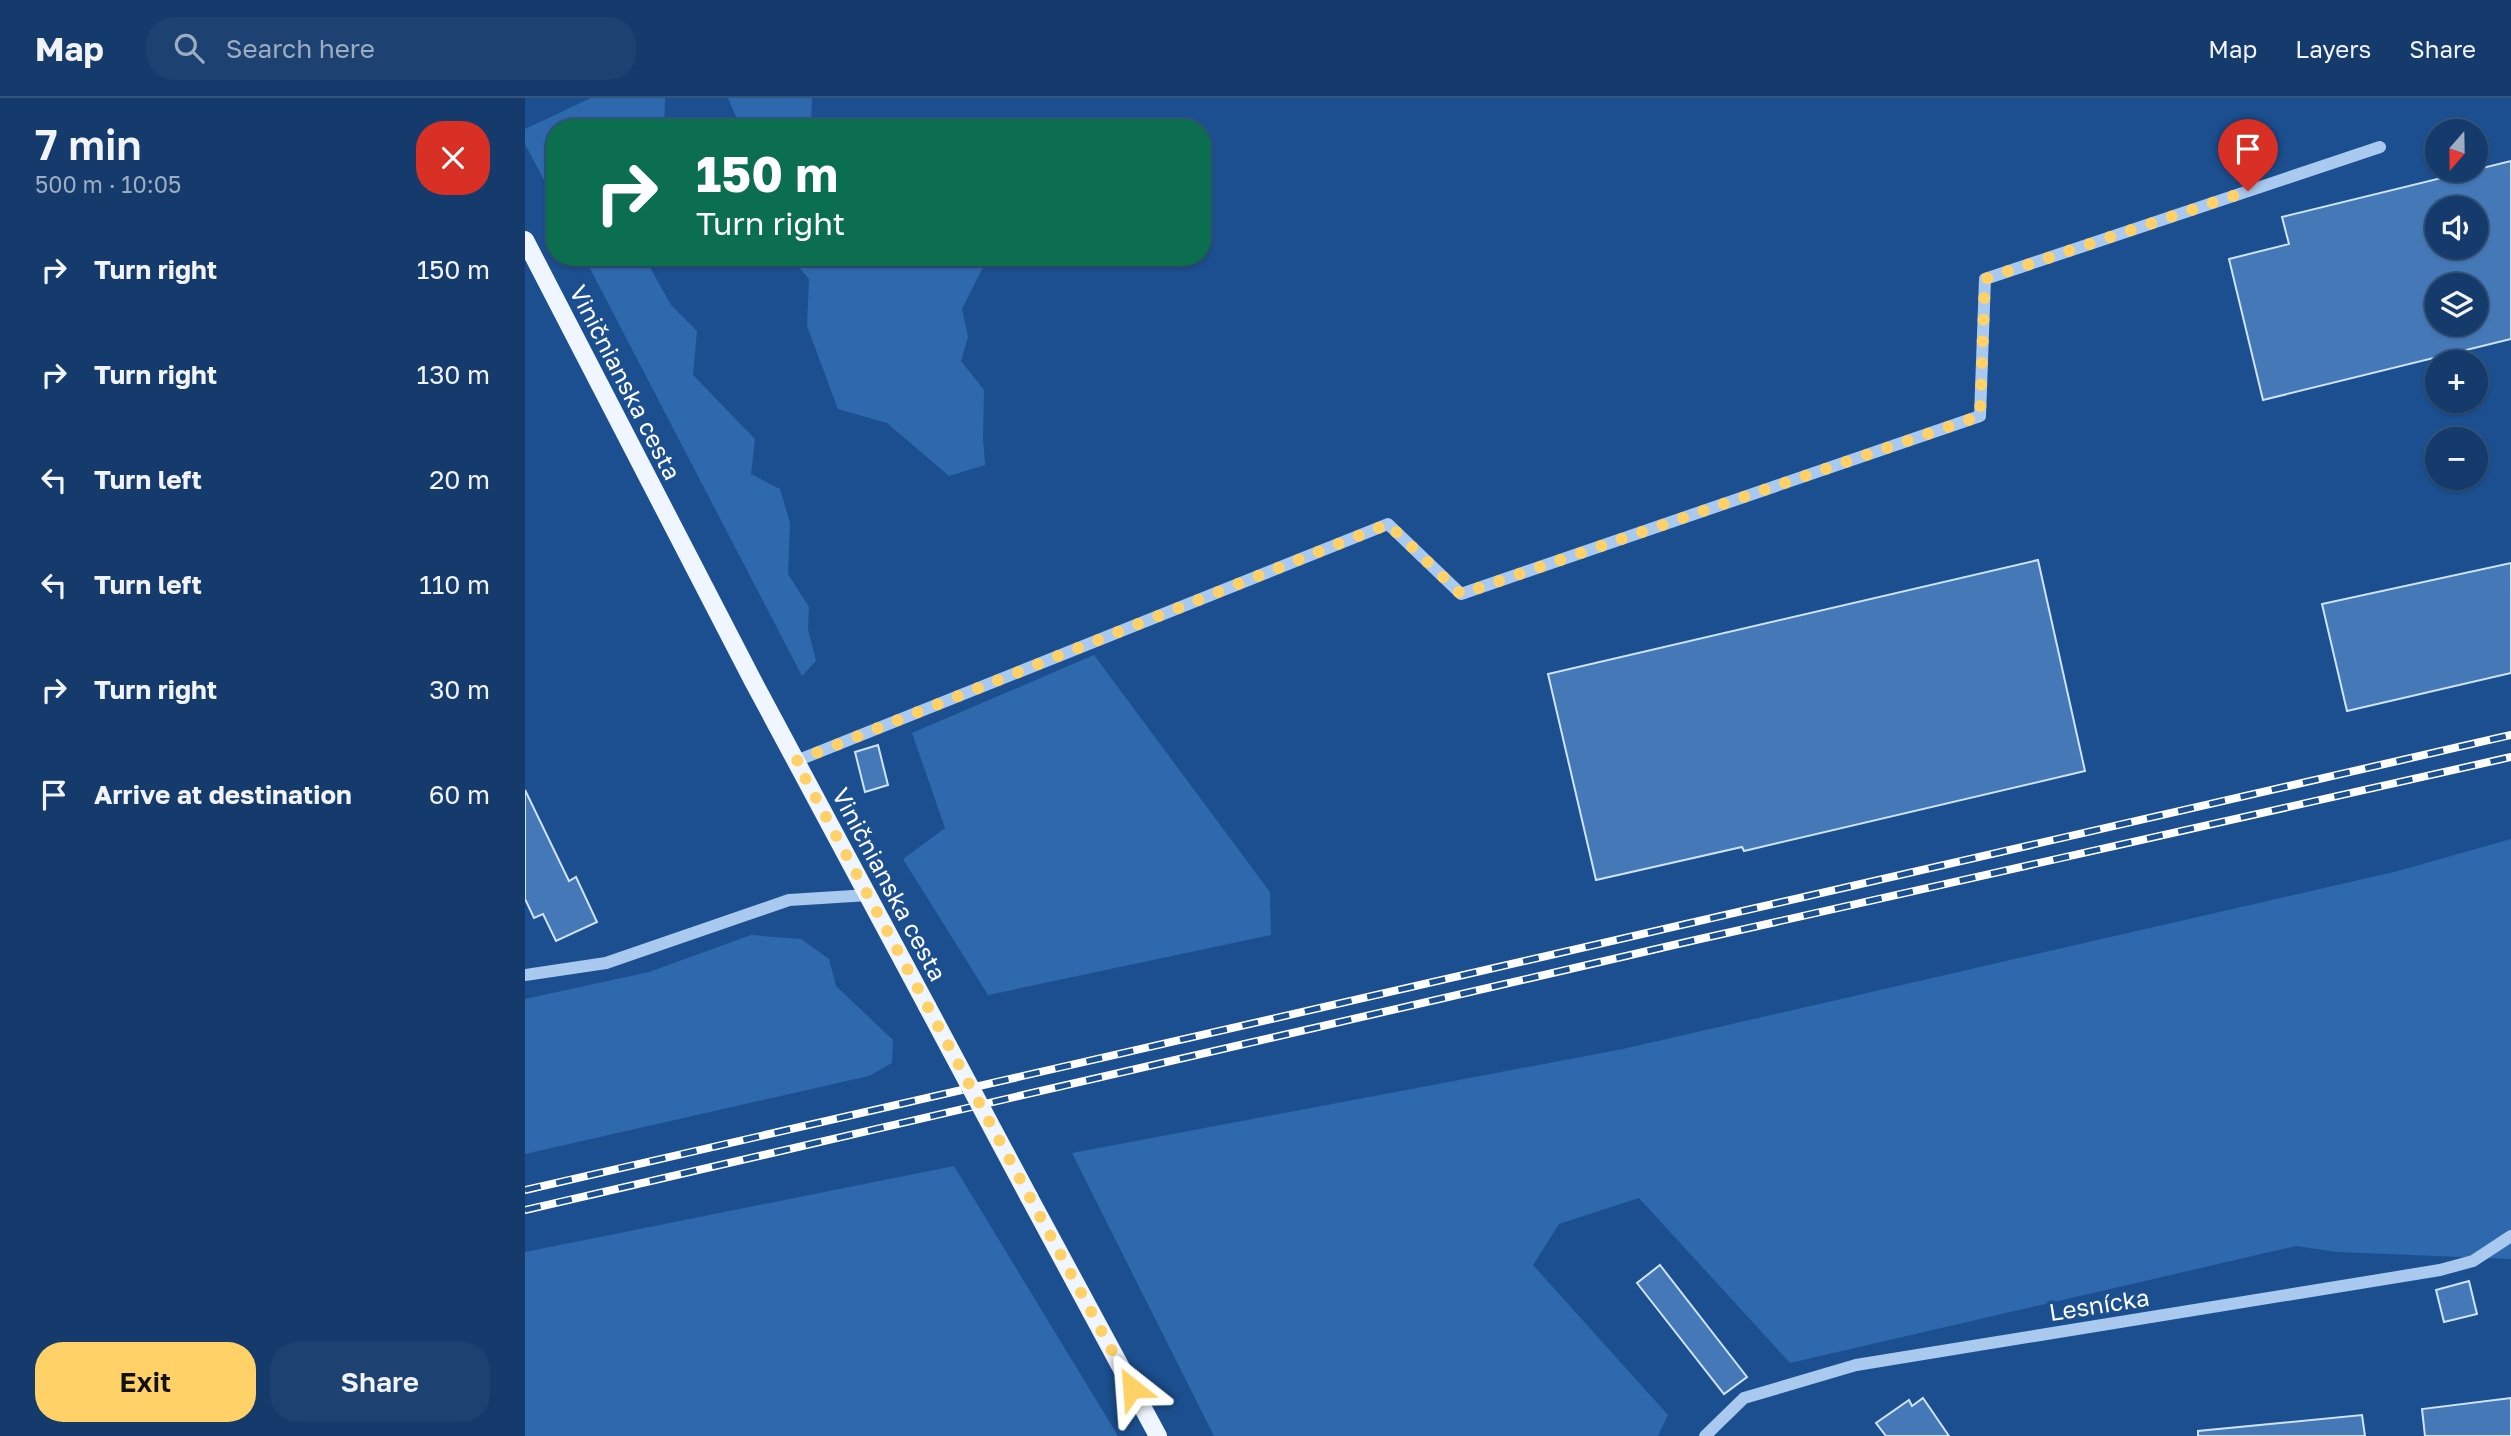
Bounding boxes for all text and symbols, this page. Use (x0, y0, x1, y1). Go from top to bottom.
search box (146, 17, 636, 80)
text: Map (35, 29, 104, 68)
icon: search (170, 29, 208, 67)
text: Search here (226, 33, 375, 64)
text: Map (2208, 34, 2257, 63)
text: Layers (2295, 34, 2371, 63)
text: Share (2409, 34, 2476, 63)
text: 7 min (35, 119, 142, 169)
pin (2218, 119, 2278, 191)
north arrow (2425, 119, 2489, 182)
map controls (2425, 119, 2488, 490)
button: close (416, 121, 490, 195)
icon: arrive (2229, 130, 2267, 168)
text: 150 m (696, 144, 838, 203)
icon: right (581, 147, 672, 238)
text: 500 m · 10:05 (35, 170, 181, 198)
button: sound (2425, 196, 2488, 259)
text: Turn right (696, 204, 845, 242)
icon: right (35, 251, 73, 289)
text: Turn right (94, 254, 217, 285)
text: 150 m (417, 254, 490, 285)
button: layers (2425, 273, 2488, 336)
street label: Viničnianska cesta (564, 280, 688, 484)
button: + (2425, 350, 2488, 413)
icon: right (35, 356, 73, 394)
text: Turn right (94, 359, 217, 390)
text: 130 m (417, 359, 490, 390)
button: − (2425, 427, 2488, 490)
icon: left (35, 461, 73, 499)
text: Turn left (94, 464, 202, 495)
text: 20 m (429, 464, 490, 495)
icon: left (35, 566, 73, 604)
text: Turn left (94, 569, 202, 600)
text: 110 m (419, 569, 490, 600)
icon: right (35, 671, 73, 709)
text: Turn right (94, 674, 217, 705)
text: 30 m (429, 674, 490, 705)
icon: arrive (35, 776, 73, 814)
text: Arrive at destination (94, 779, 352, 810)
text: 60 m (429, 779, 490, 810)
street label: Viničnianska cesta (827, 782, 953, 986)
street label: Lesnícka (2047, 1282, 2151, 1326)
button: Exit (35, 1342, 256, 1422)
button: Share (270, 1342, 490, 1422)
position arrow (1095, 1351, 1169, 1425)

